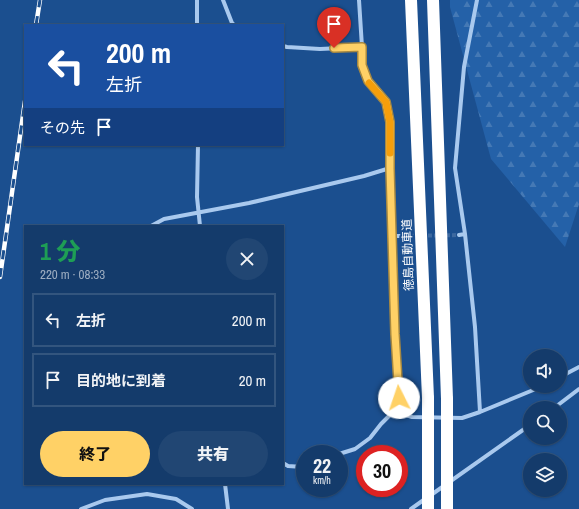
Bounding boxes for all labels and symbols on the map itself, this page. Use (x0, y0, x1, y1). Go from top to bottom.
pin (317, 7.0, 351, 48)
street label: 徳島自動車道 (399, 219, 417, 291)
position arrow (378, 377, 420, 419)
speed limit sign: 30 (356, 445, 408, 497)

